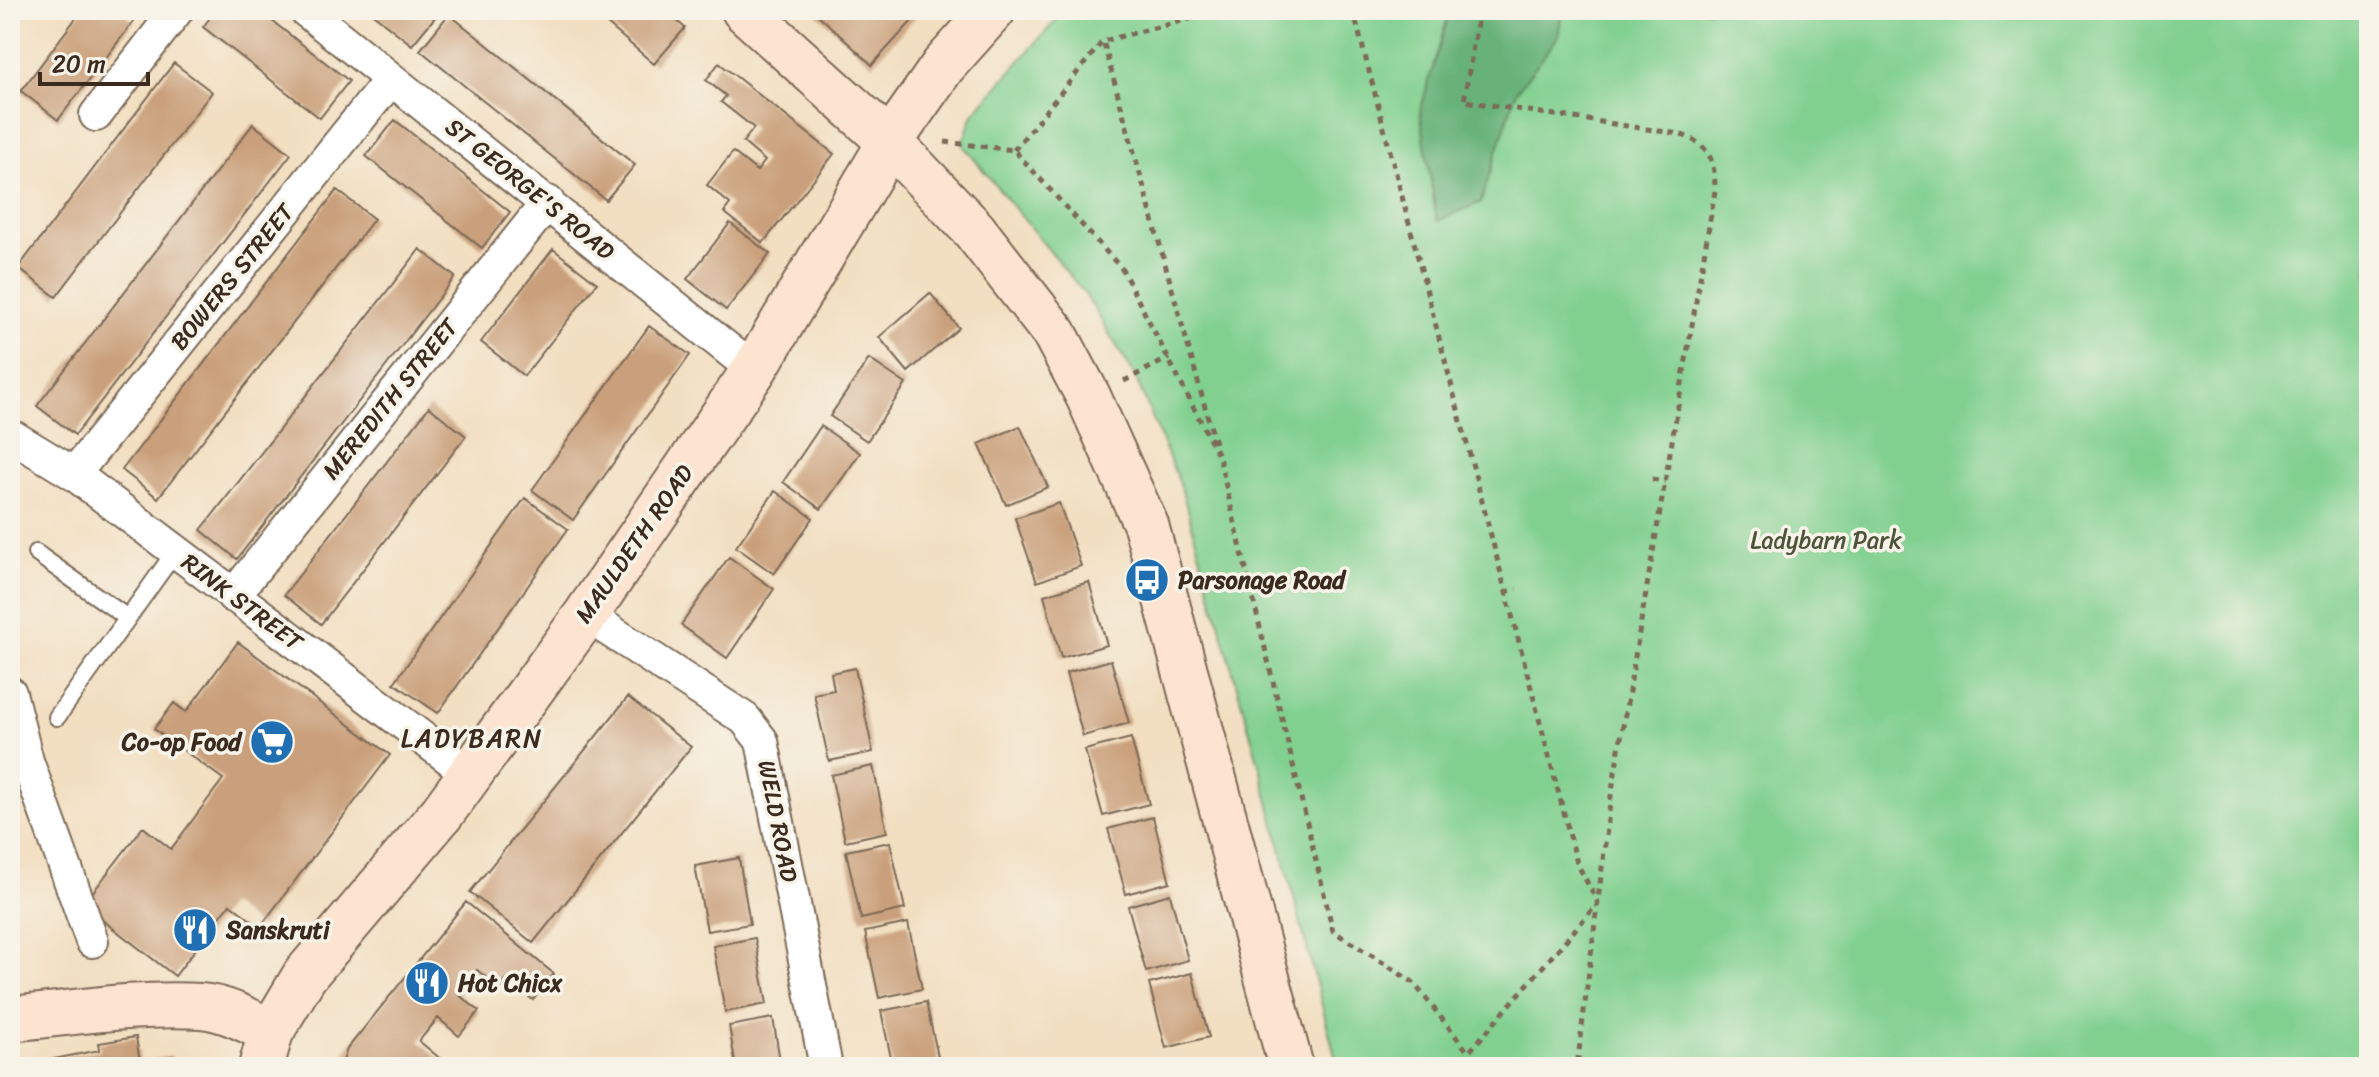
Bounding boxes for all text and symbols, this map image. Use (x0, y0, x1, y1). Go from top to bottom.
scale bar (40, 36, 148, 86)
text: 20 m (52, 43, 106, 85)
street label: ST GEORGE'S ROAD (436, 107, 625, 271)
street label: BOWERS STREET (159, 193, 306, 360)
street label: MEREDITH STREET (311, 307, 470, 489)
street label: MAULDETH ROAD (563, 455, 705, 632)
park label: Ladybarn Park (1750, 519, 1902, 561)
street label: RINK STREET (172, 542, 313, 663)
bus stop icon: Parsonage Road (1123, 556, 1171, 604)
place label: Parsonage Road (1178, 559, 1347, 601)
district label: LADYBARN (401, 715, 543, 761)
supermarket icon: Co-op Food (248, 718, 296, 766)
place label: Co-op Food (121, 721, 243, 763)
street label: WELD ROAD (746, 756, 811, 886)
restaurant icon: Sanskruti (171, 906, 219, 954)
place label: Sanskruti (225, 909, 331, 951)
restaurant icon: Hot Chicx (403, 959, 451, 1007)
place label: Hot Chicx (458, 962, 563, 1004)

